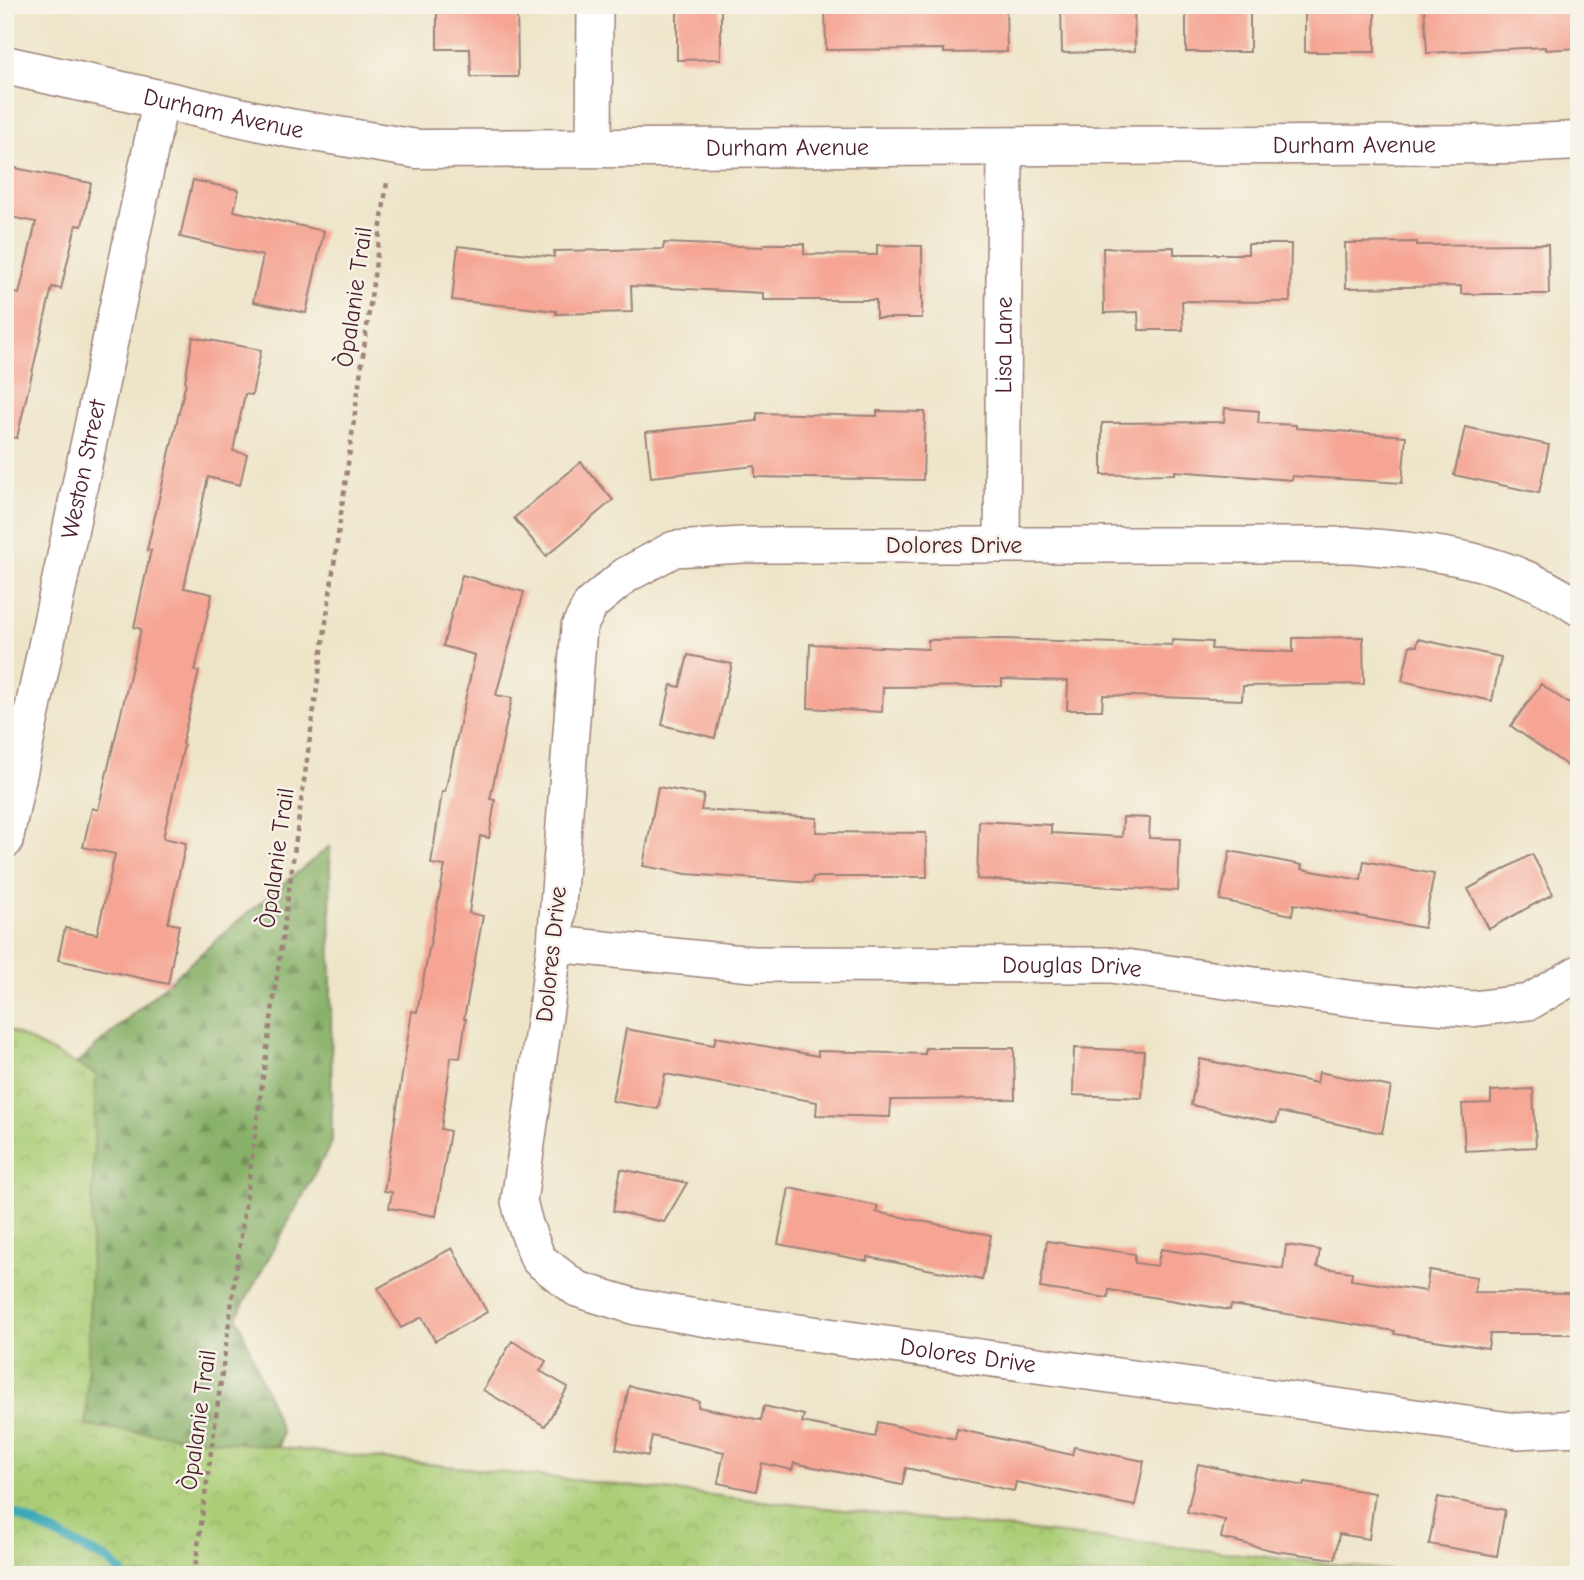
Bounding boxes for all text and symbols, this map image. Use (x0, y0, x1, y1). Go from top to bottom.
street label: Durham Avenue (141, 82, 306, 144)
street label: Durham Avenue (1273, 130, 1436, 159)
street label: Durham Avenue (706, 133, 869, 162)
street label: Òpalanie Trail (330, 225, 378, 369)
street label: Lisa Lane (989, 296, 1018, 394)
street label: Weston Street (55, 396, 112, 541)
street label: Dolores Drive (886, 531, 1022, 559)
street label: Òpalanie Trail (252, 786, 300, 930)
street label: Dolores Drive (530, 885, 572, 1023)
street label: Douglas Drive (1002, 951, 1144, 983)
street label: Dolores Drive (899, 1332, 1038, 1379)
street label: Òpalanie Trail (174, 1348, 222, 1492)

